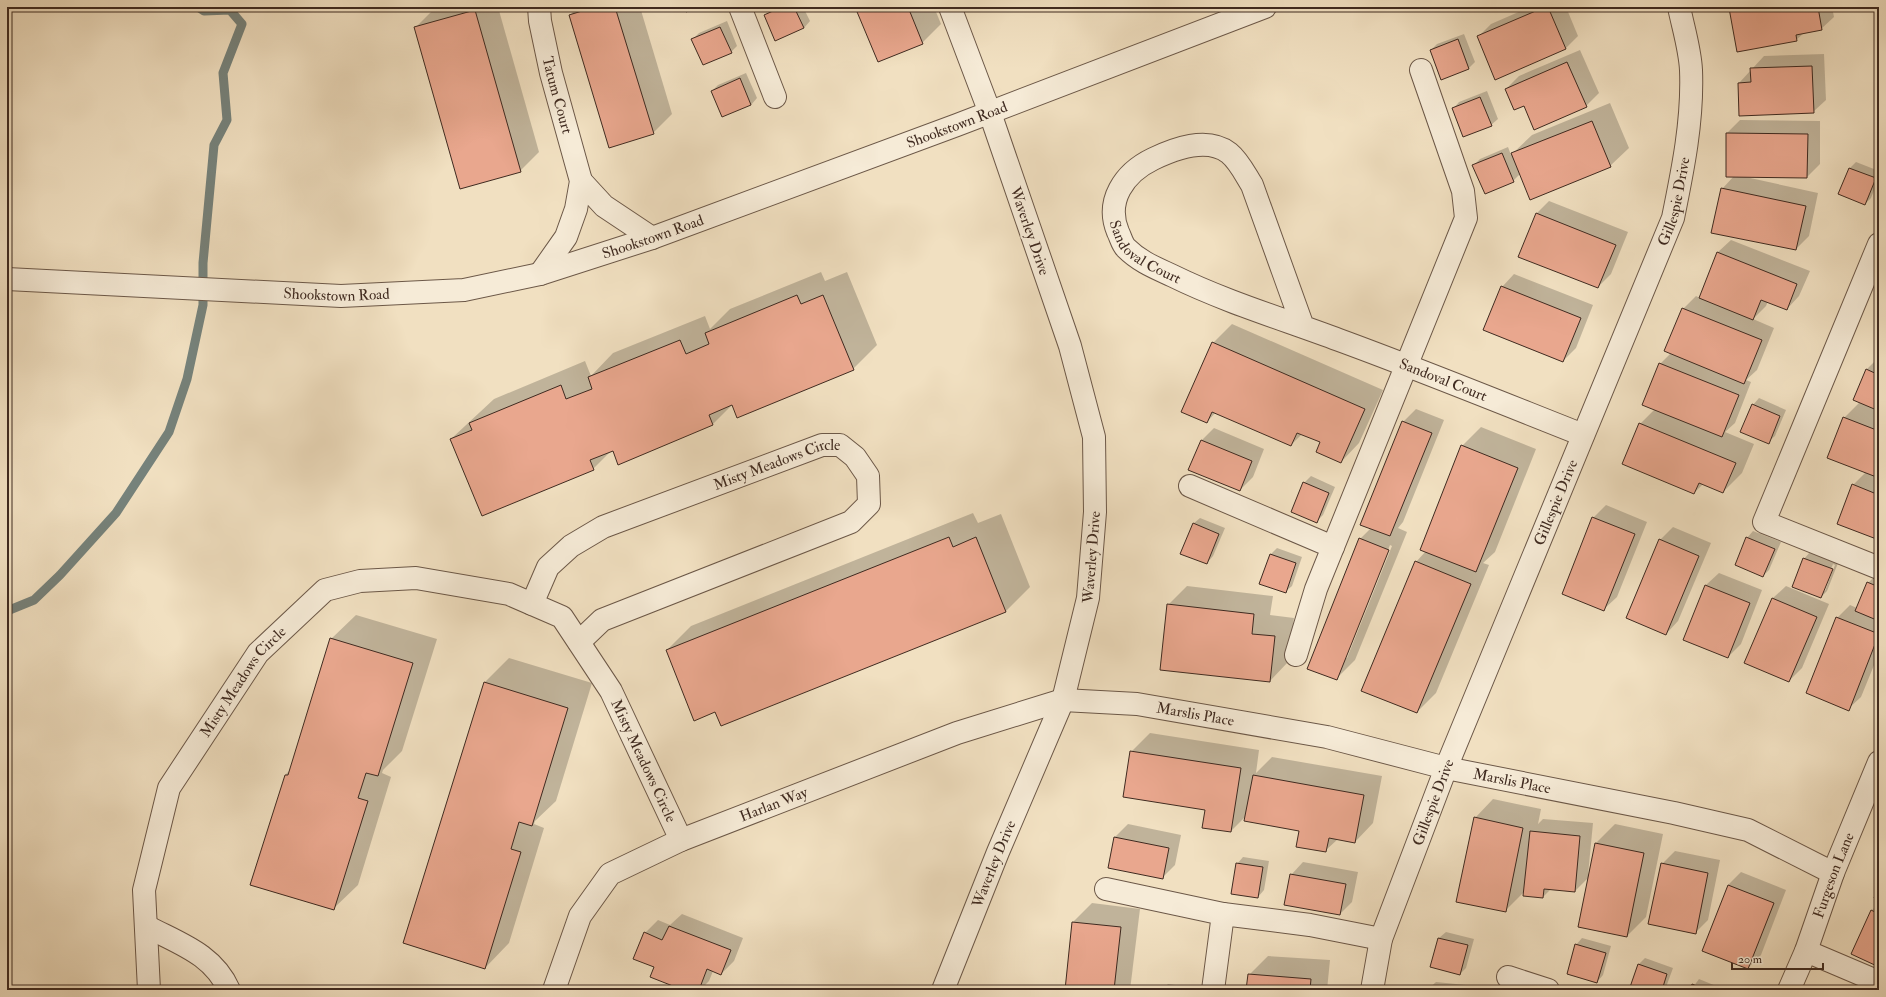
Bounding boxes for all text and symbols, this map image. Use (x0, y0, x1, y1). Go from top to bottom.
street label: Tatum Court (538, 55, 576, 136)
street label: Shookstown Road (904, 97, 1011, 153)
street label: Gillespie Drive (1654, 156, 1694, 249)
street label: Waverley Drive (1005, 184, 1054, 278)
street label: Shookstown Road (600, 210, 707, 263)
street label: Sandoval Court (1105, 218, 1184, 289)
street label: Shookstown Road (283, 284, 391, 306)
street label: Sandoval Court (1396, 354, 1490, 406)
street label: Misty Meadows Circle (711, 436, 840, 495)
street label: Gillespie Drive (1530, 457, 1582, 548)
street label: Waverley Drive (1079, 510, 1105, 605)
street label: Misty Meadows Circle (196, 622, 290, 741)
street label: Misty Meadows Circle (606, 696, 680, 826)
street label: Marslis Place (1155, 699, 1235, 731)
street label: Gillespie Drive (1408, 756, 1459, 848)
street label: Marslis Place (1471, 765, 1552, 798)
street label: Harlan Way (737, 783, 811, 826)
street label: Waverley Drive (968, 818, 1020, 911)
street label: Furgeson Lane (1809, 830, 1859, 921)
scale bar (1732, 945, 1823, 971)
text: 20 m (1738, 952, 1763, 967)

